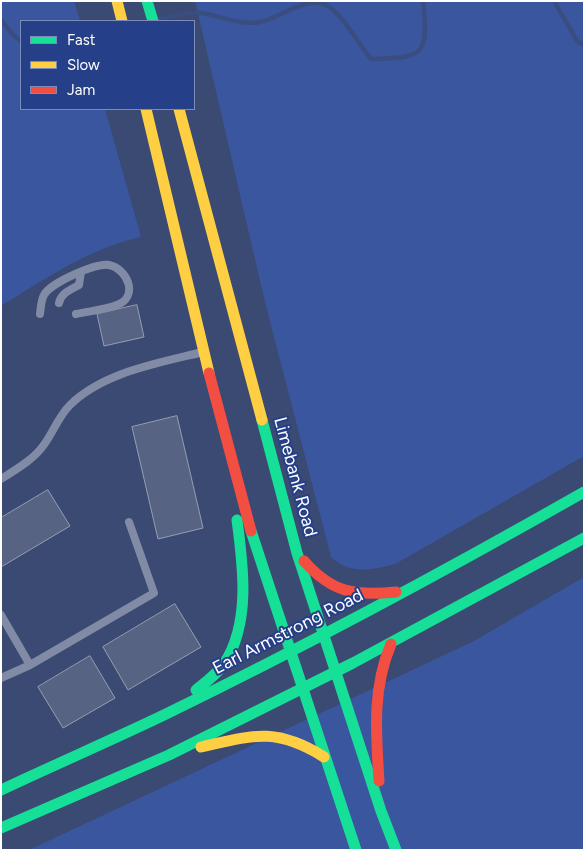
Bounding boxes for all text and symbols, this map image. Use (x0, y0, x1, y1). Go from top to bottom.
legend (20, 20, 195, 110)
text: Fast (67, 31, 95, 49)
text: Slow (67, 56, 100, 74)
text: Jam (67, 81, 95, 99)
street label: Limebank Road (269, 415, 321, 539)
street label: Earl Armstrong Road (209, 585, 367, 679)

